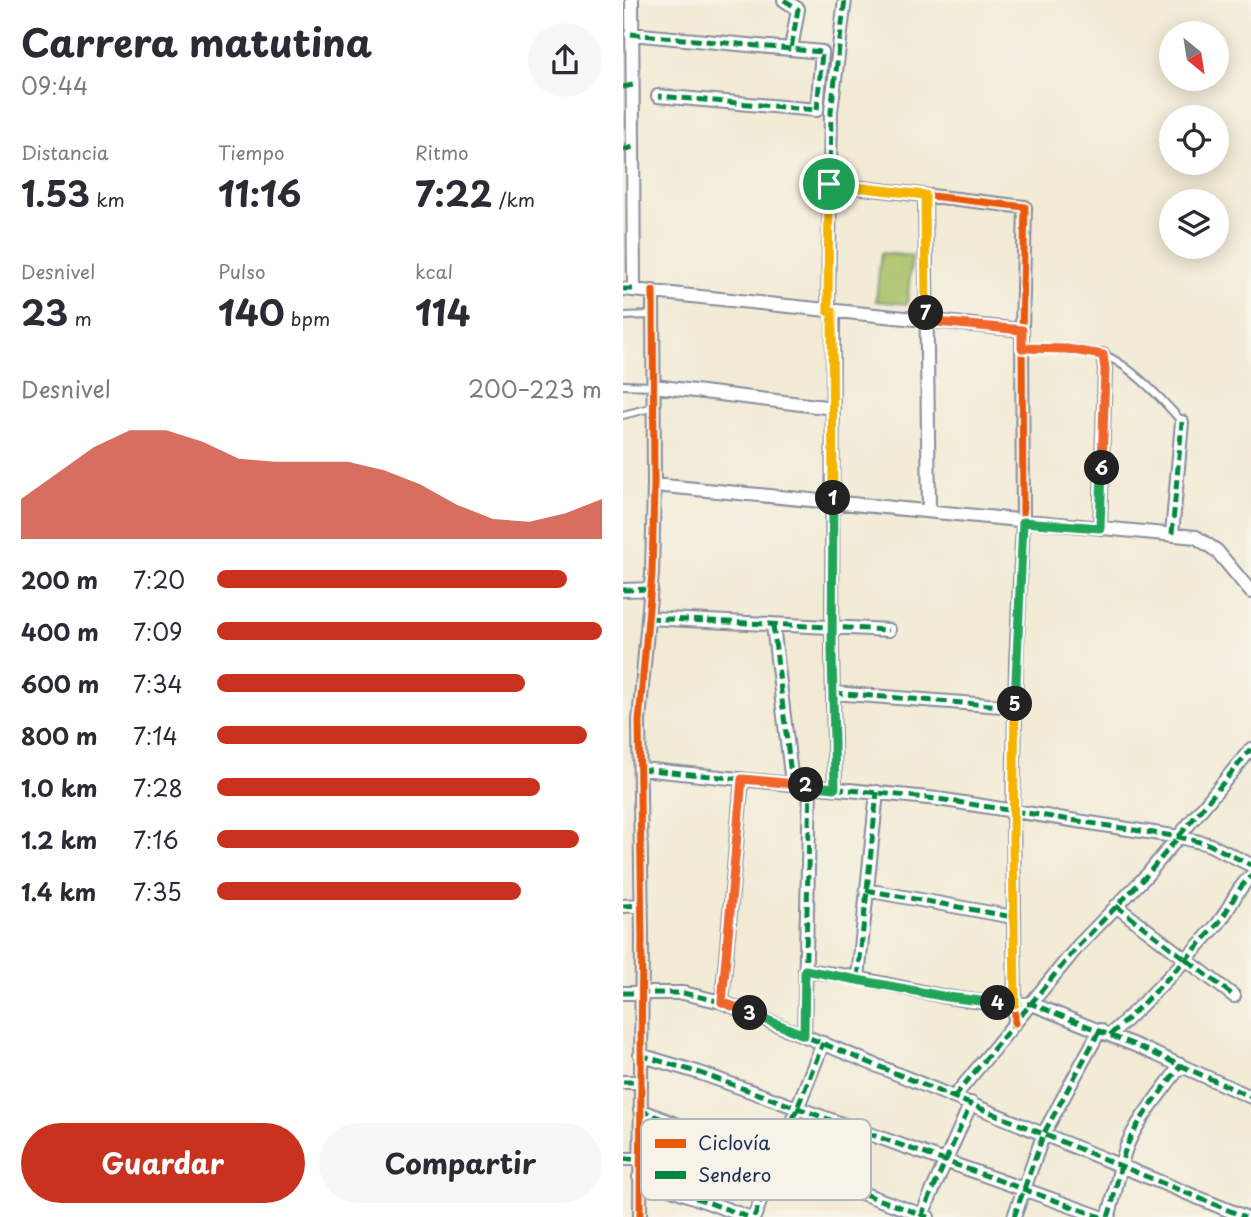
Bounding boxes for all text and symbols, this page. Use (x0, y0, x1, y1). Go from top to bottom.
text: Carrera matutina (21, 13, 372, 70)
north arrow (1159, 21, 1229, 91)
map controls (1159, 21, 1229, 259)
button: share (528, 23, 602, 97)
text: 09:44 (21, 68, 88, 103)
button: locate (1159, 105, 1229, 175)
text: Distancia (21, 138, 109, 166)
text: Tiempo (218, 138, 285, 166)
text: Ritmo (415, 138, 469, 166)
pin (799, 154, 859, 214)
icon: arrive (810, 165, 848, 203)
text: 1.53 (21, 166, 90, 219)
text: 11:16 (218, 166, 301, 219)
text: 7:22 (415, 166, 492, 219)
text: km (90, 185, 125, 213)
text: /km (492, 185, 535, 213)
button: layers (1159, 189, 1229, 259)
text: Desnivel (21, 257, 95, 285)
text: Pulso (218, 257, 266, 285)
text: kcal (415, 257, 453, 285)
text: 23 (21, 285, 68, 338)
text: 140 (218, 285, 285, 338)
text: 114 (415, 285, 471, 338)
pin: 7 (909, 296, 943, 330)
text: 7 (920, 298, 931, 326)
text: m (68, 304, 92, 332)
text: bpm (285, 304, 330, 332)
text: Desnivel (21, 371, 111, 406)
text: 200–223 m (468, 371, 602, 406)
pin: 6 (1085, 450, 1119, 486)
text: 6 (1095, 453, 1108, 481)
pin: 1 (815, 480, 851, 516)
text: 1 (828, 483, 837, 511)
text: 200 m (21, 562, 98, 597)
text: 7:20 (133, 562, 185, 597)
text: 400 m (21, 614, 99, 649)
text: 7:09 (133, 614, 183, 649)
text: 600 m (21, 666, 99, 701)
text: 7:34 (133, 666, 183, 701)
pin: 5 (997, 686, 1033, 722)
text: 5 (1008, 689, 1021, 717)
text: 800 m (21, 718, 98, 753)
text: 7:14 (133, 718, 178, 753)
pin: 2 (789, 768, 823, 802)
text: 1.0 km (21, 770, 98, 805)
text: 7:28 (133, 770, 183, 805)
text: 2 (799, 770, 812, 798)
text: 1.2 km (21, 822, 97, 857)
text: 7:16 (133, 822, 179, 857)
text: 1.4 km (21, 874, 96, 909)
text: 7:35 (133, 874, 182, 909)
pin: 4 (981, 986, 1015, 1020)
text: 4 (991, 988, 1004, 1016)
pin: 3 (733, 996, 767, 1030)
text: 3 (743, 998, 756, 1026)
legend (641, 1119, 871, 1200)
button: Guardar (21, 1123, 305, 1203)
button: Compartir (319, 1123, 602, 1203)
text: Ciclovía (698, 1128, 770, 1156)
text: Sendero (698, 1160, 771, 1188)

